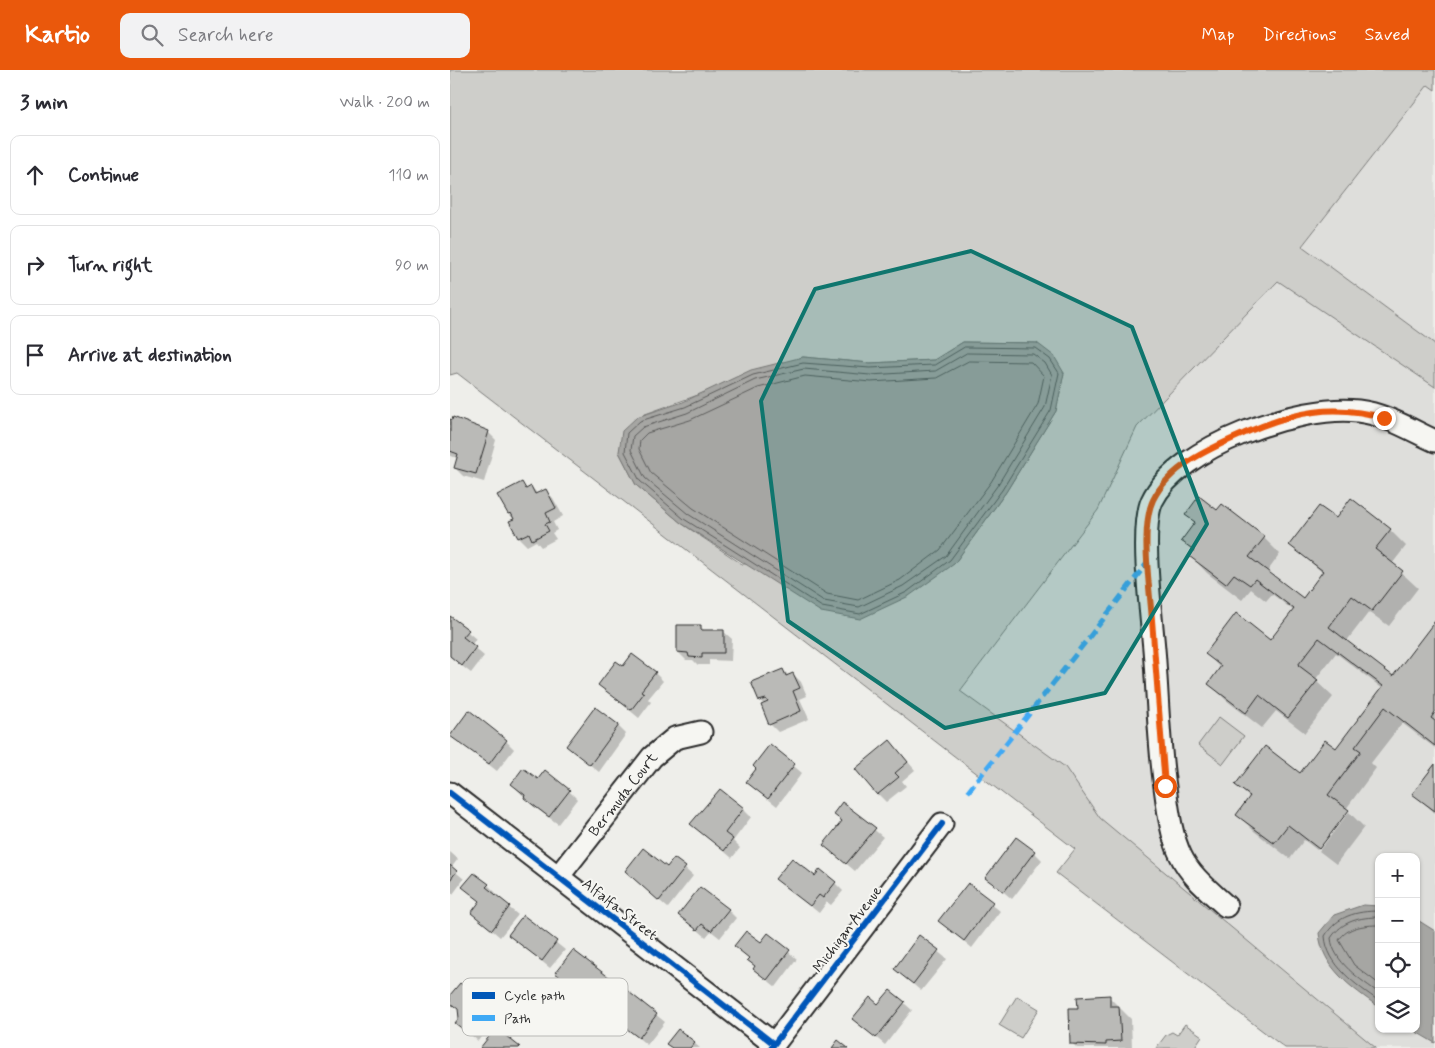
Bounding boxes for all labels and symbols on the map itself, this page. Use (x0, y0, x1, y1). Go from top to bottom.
route end (1373, 407, 1396, 430)
street label: Bermuda Court (584, 749, 663, 841)
route start (1154, 775, 1177, 798)
street label: Alfalfa Street (578, 874, 661, 946)
street label: Michigan Avenue (808, 882, 887, 977)
legend (462, 978, 628, 1036)
text: Cycle path (504, 987, 565, 1005)
text: Path (504, 1010, 531, 1028)

